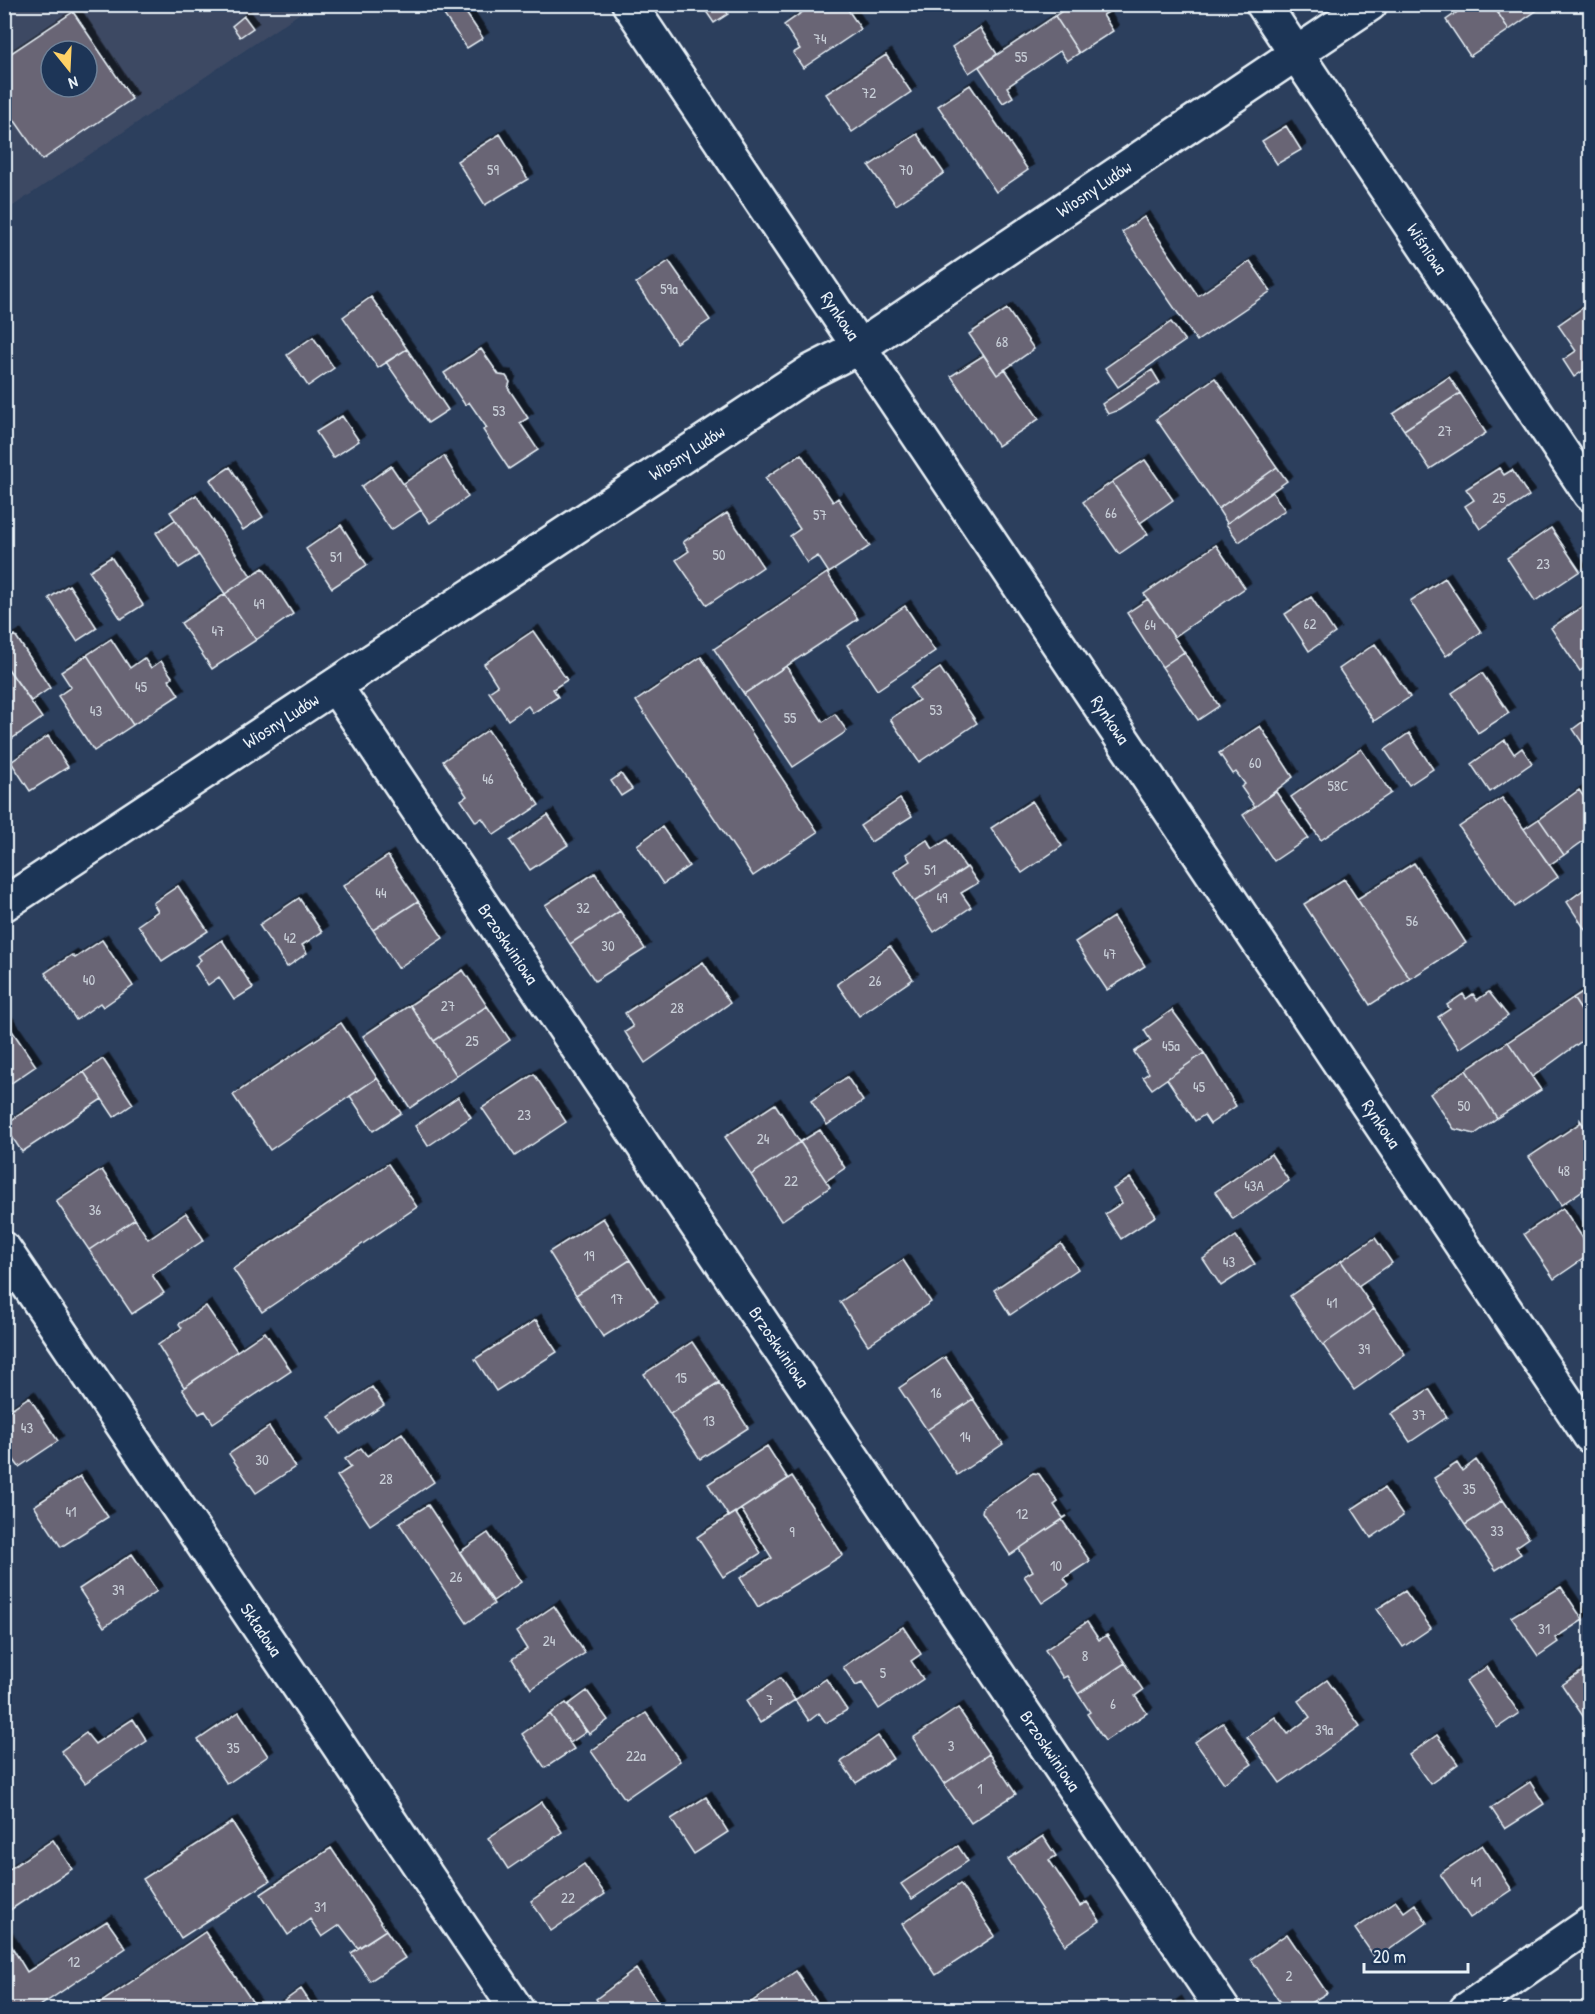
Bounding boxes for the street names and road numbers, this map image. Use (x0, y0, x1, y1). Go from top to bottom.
street label: Wiosny Ludów (1051, 154, 1136, 223)
street label: Wiśniowa (1401, 218, 1454, 279)
street label: Rynkowa (815, 286, 866, 345)
street label: Wiosny Ludów (644, 419, 729, 486)
street label: Wiosny Ludów (238, 687, 323, 754)
street label: Rynkowa (1085, 690, 1136, 749)
street label: Brzoskwiniowa (472, 898, 545, 989)
street label: Rynkowa (1356, 1094, 1407, 1153)
street label: Brzoskwiniowa (743, 1301, 816, 1392)
street label: Składowa (234, 1598, 288, 1661)
street label: Brzoskwiniowa (1014, 1705, 1087, 1796)

